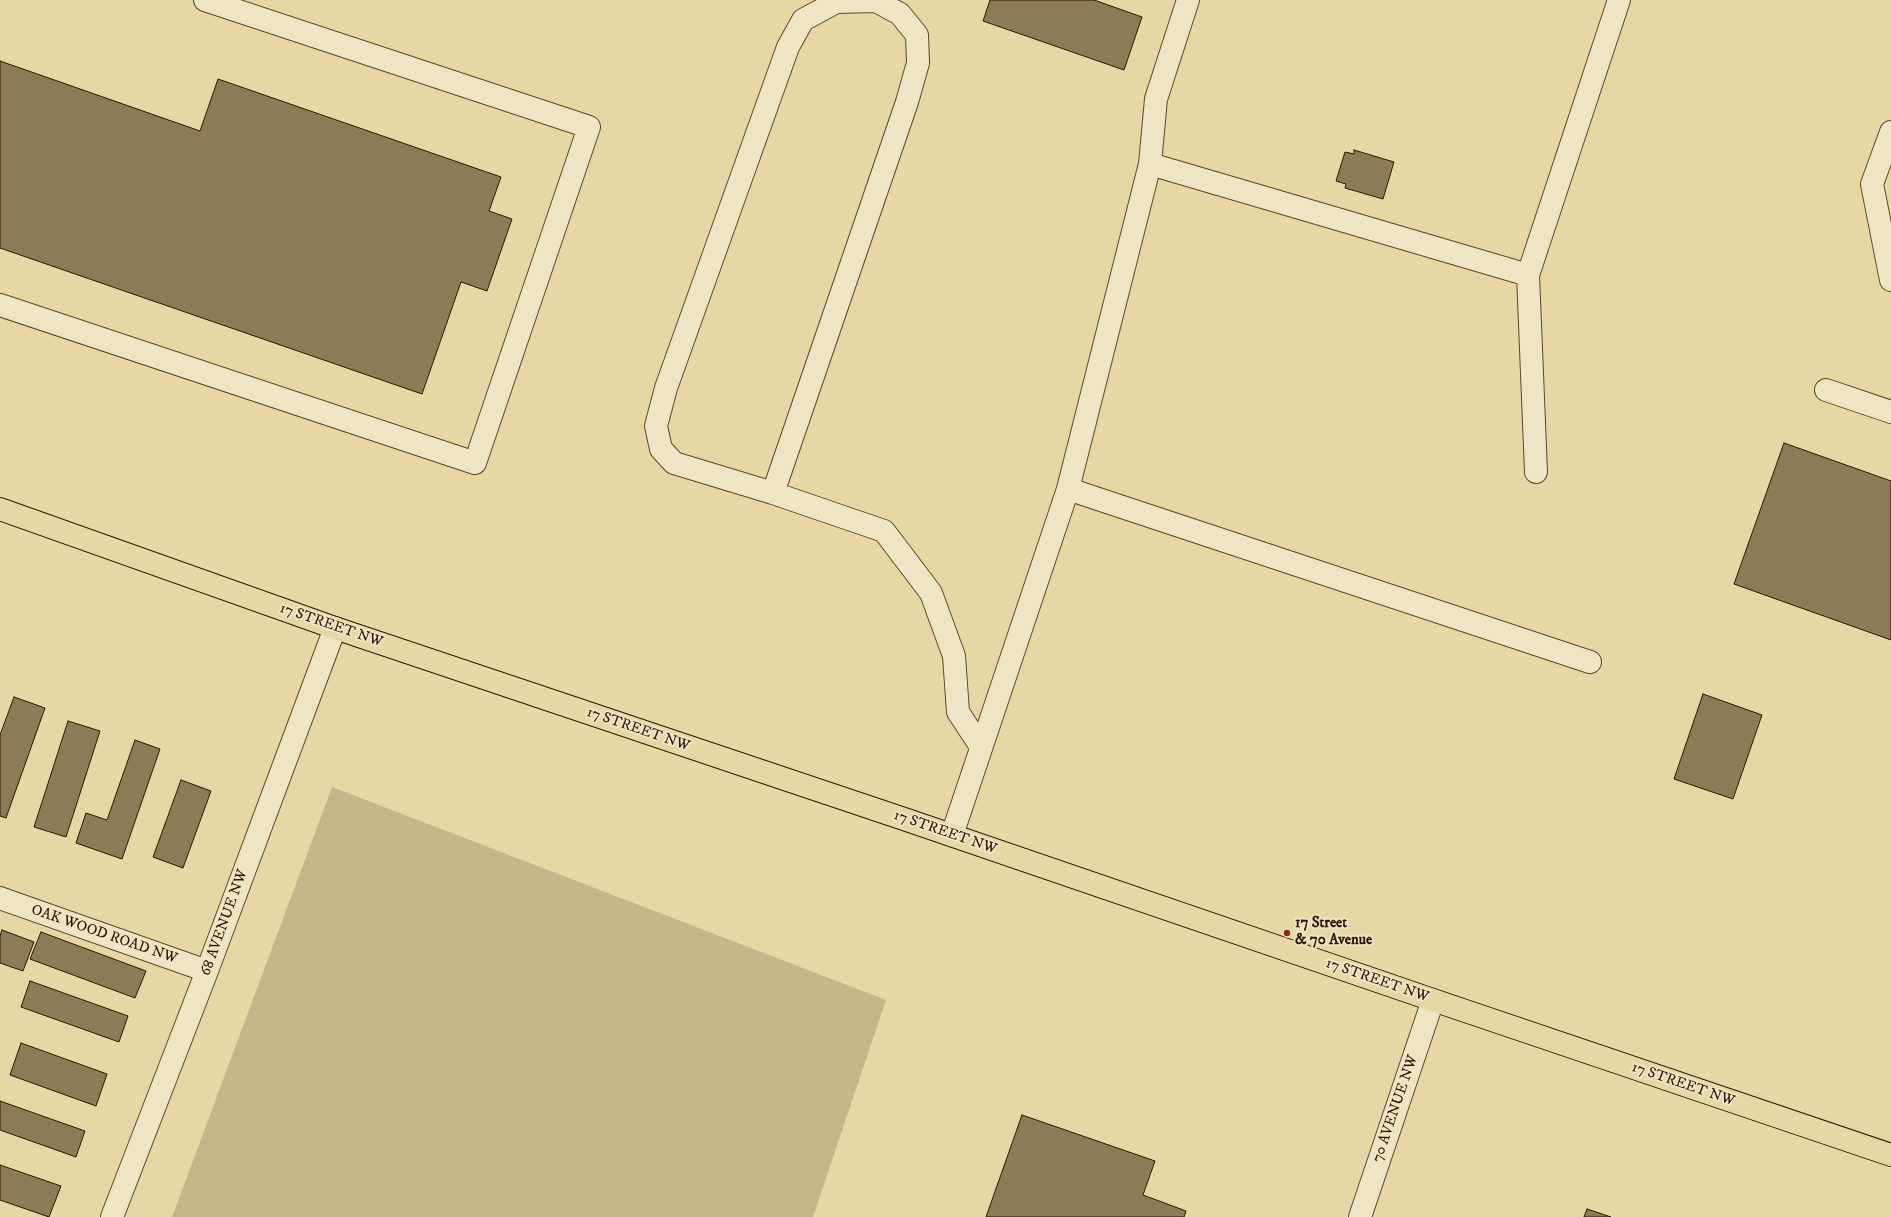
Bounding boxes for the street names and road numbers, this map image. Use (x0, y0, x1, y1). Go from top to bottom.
street label: 17 STREET NW (277, 600, 385, 652)
street label: 17 STREET NW (584, 704, 692, 756)
street label: 17 STREET NW (891, 807, 999, 859)
street label: 68 AVENUE NW (197, 868, 253, 978)
street label: OAK WOOD ROAD NW (29, 902, 179, 968)
street label: 17 STREET NW (1323, 955, 1431, 1007)
street label: 70 AVENUE NW (1369, 1053, 1423, 1165)
street label: 17 STREET NW (1629, 1059, 1737, 1111)

